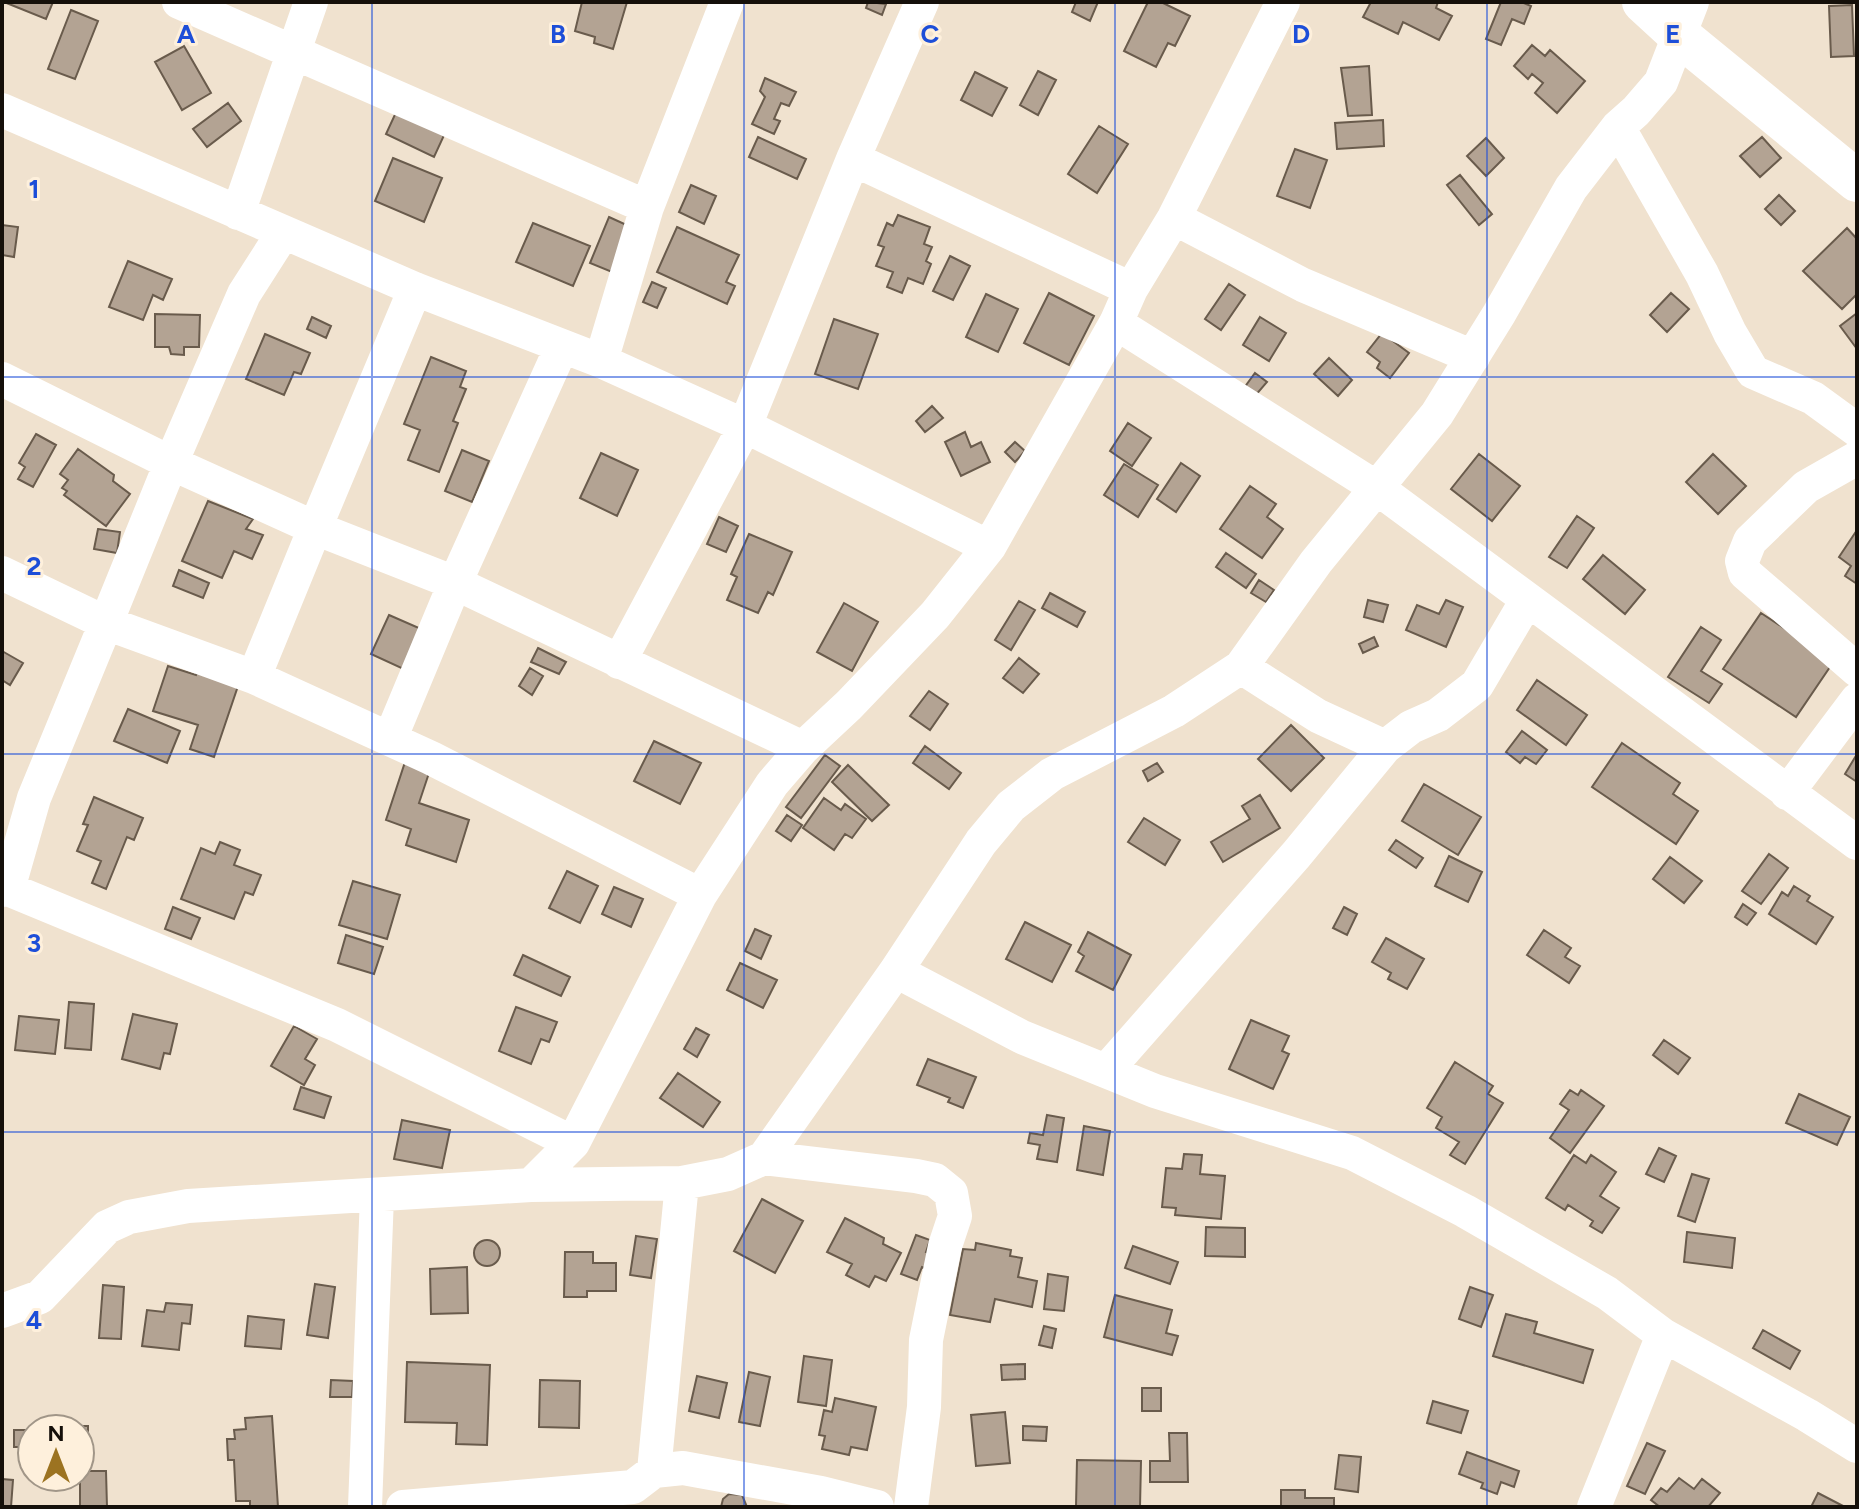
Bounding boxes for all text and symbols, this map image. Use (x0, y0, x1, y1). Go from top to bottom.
text: A (177, 18, 196, 50)
text: B (550, 18, 566, 50)
text: C (921, 18, 940, 50)
text: D (1292, 18, 1310, 50)
text: E (1665, 18, 1681, 50)
text: 1 (29, 173, 39, 205)
text: 2 (26, 550, 42, 582)
text: 3 (27, 927, 41, 959)
text: 4 (26, 1304, 42, 1336)
north arrow (16, 1413, 96, 1493)
text: N (47, 1420, 65, 1447)

